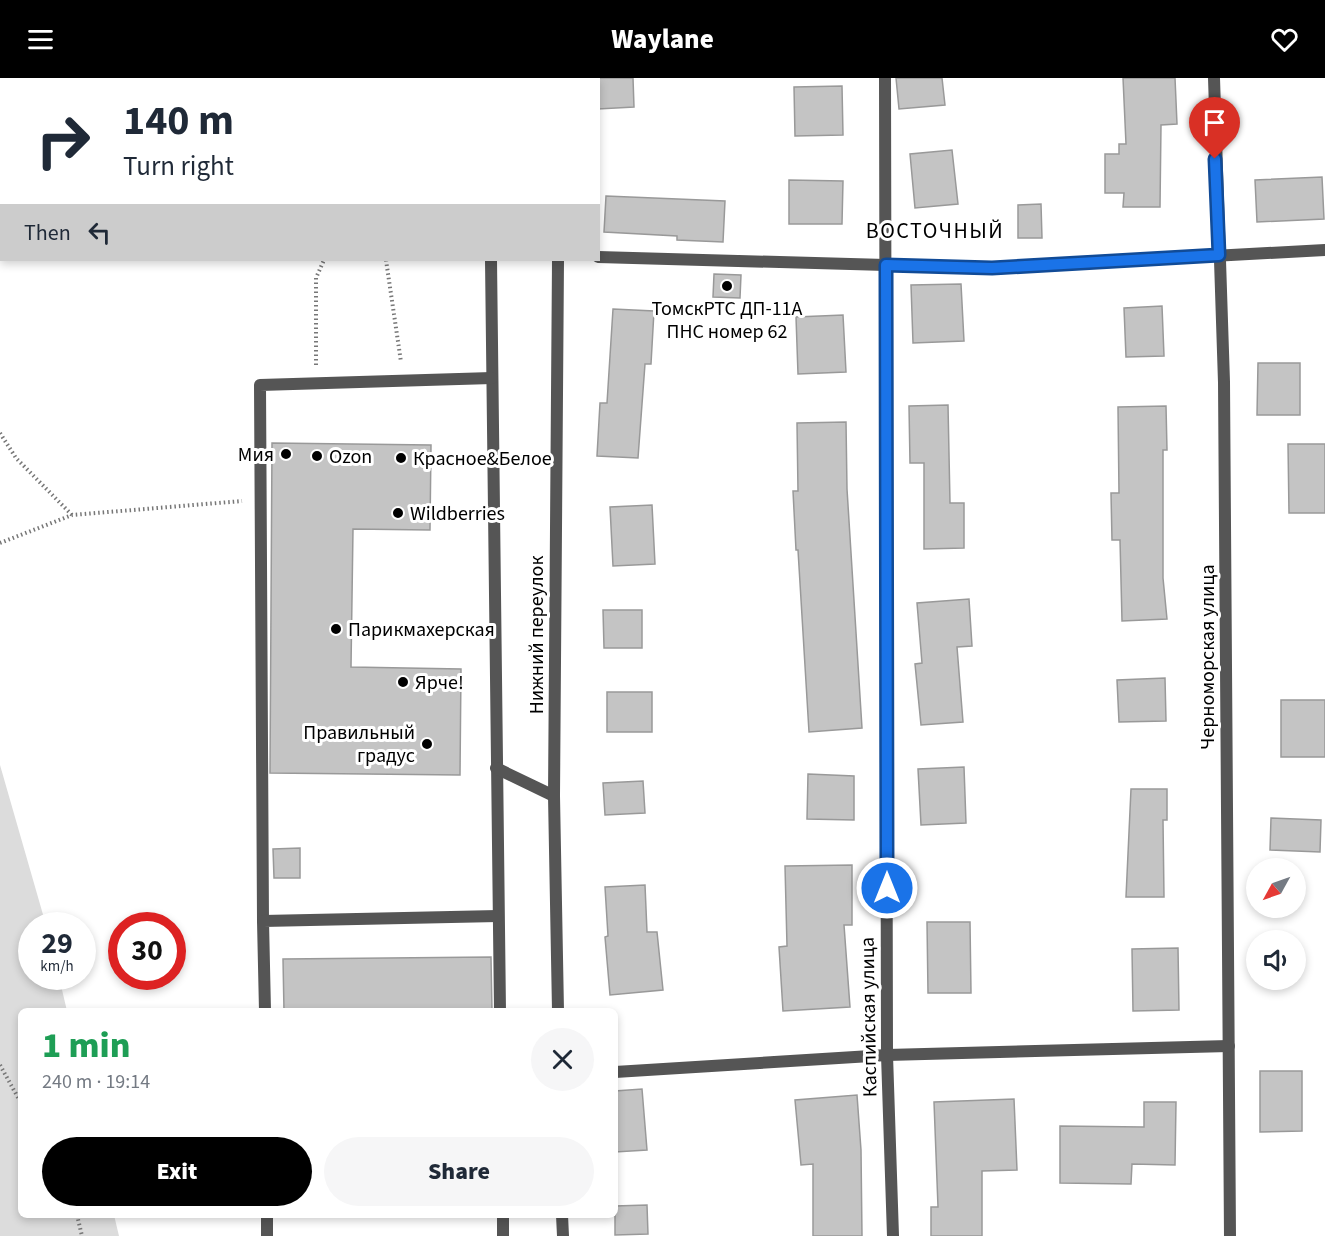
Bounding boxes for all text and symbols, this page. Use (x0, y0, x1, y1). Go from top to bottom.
text: Waylane (611, 20, 714, 59)
icon: menu (24, 23, 57, 56)
icon: heart (1268, 23, 1301, 56)
text: 140 m (123, 91, 234, 151)
pin (1189, 97, 1240, 159)
icon: right (24, 102, 102, 180)
icon: arrive (1198, 106, 1231, 139)
text: Turn right (123, 147, 234, 186)
district label: ВОСТОЧНЫЙ (866, 215, 1004, 247)
icon: left (83, 216, 116, 249)
text: Then (24, 217, 71, 249)
marker: ТомскРТС ДП-11А ПНС номер 62 (720, 279, 734, 293)
place label: ТомскРТС ДП-11А ПНС номер 62 (652, 295, 803, 346)
place label: Мия (238, 441, 274, 469)
place label: Ozon (329, 443, 372, 471)
place label: Красное&Белое (413, 445, 552, 473)
marker: Мия (279, 447, 293, 461)
marker: Ozon (310, 449, 324, 463)
marker: Красное&Белое (394, 451, 408, 465)
place label: Wildberries (410, 500, 505, 528)
marker: Wildberries (391, 506, 405, 520)
street label: Нижний переулок (523, 556, 551, 714)
street label: Черноморская улица (1194, 564, 1222, 750)
place label: Парикмахерская (348, 616, 495, 644)
marker: Парикмахерская (329, 622, 343, 636)
place label: Ярче! (415, 669, 464, 697)
marker: Ярче! (396, 675, 410, 689)
place label: Правильный градус (303, 719, 415, 770)
marker: Правильный градус (420, 737, 434, 751)
position arrow (855, 856, 919, 920)
north arrow (1246, 858, 1306, 918)
map controls (1246, 858, 1306, 990)
speed limit sign: 30 (108, 912, 186, 990)
text: 29 (41, 922, 73, 965)
button: sound (1246, 930, 1306, 990)
street label: Каспийская улица (854, 937, 884, 1097)
text: km/h (40, 956, 74, 977)
text: 1 min (42, 1020, 130, 1071)
button: close (531, 1028, 594, 1091)
text: 240 m · 19:14 (42, 1068, 150, 1096)
button: Exit (42, 1137, 312, 1206)
button: Share (324, 1137, 594, 1206)

